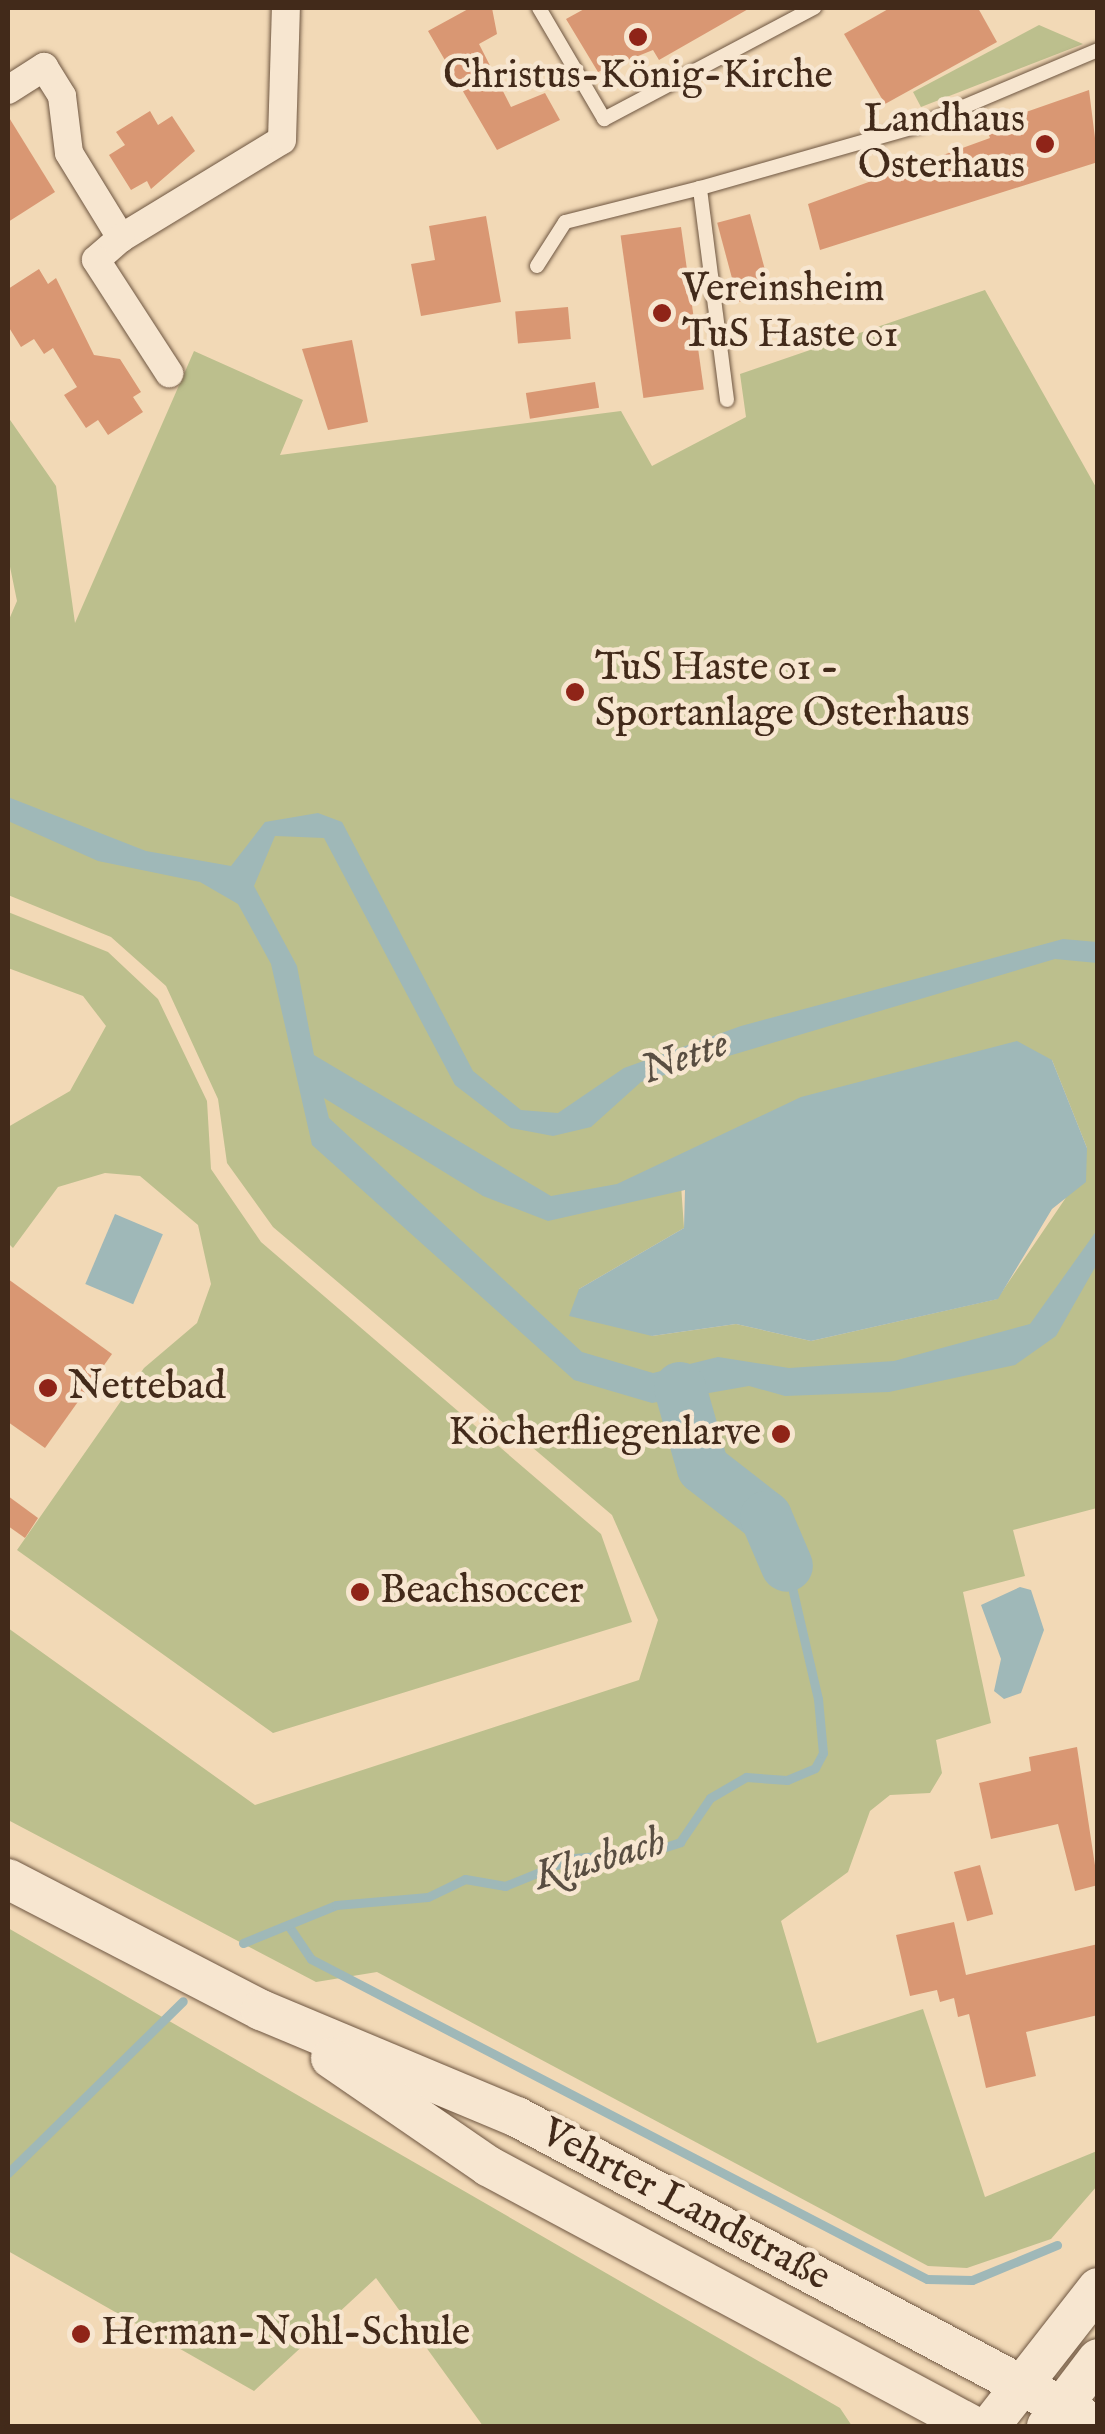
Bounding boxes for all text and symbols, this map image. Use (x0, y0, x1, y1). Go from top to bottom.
marker: Christus-König-Kirche (627, 26, 649, 48)
place label: Christus-König-Kirche (443, 53, 833, 101)
place label: Landhaus Osterhaus (858, 97, 1025, 191)
marker: Landhaus Osterhaus (1034, 133, 1056, 155)
place label: Vereinsheim TuS Haste 01 (682, 266, 898, 360)
marker: Vereinsheim TuS Haste 01 (651, 302, 673, 324)
place label: TuS Haste 01 - Sportanlage Osterhaus (595, 645, 970, 739)
marker: TuS Haste 01 - Sportanlage Osterhaus (564, 681, 586, 703)
water label: Nette (635, 1019, 735, 1097)
place label: Nettebad (68, 1364, 226, 1412)
marker: Nettebad (37, 1377, 59, 1399)
place label: Köcherfliegenlarve (449, 1410, 761, 1458)
marker: Köcherfliegenlarve (770, 1423, 792, 1445)
place label: Beachsoccer (380, 1568, 584, 1616)
marker: Beachsoccer (349, 1581, 371, 1603)
water label: Klusbach (528, 1817, 672, 1903)
street label: Vehrter Landstraße (532, 2109, 838, 2303)
place label: Herman-Nohl-Schule (101, 2310, 470, 2358)
marker: Herman-Nohl-Schule (70, 2323, 92, 2345)

